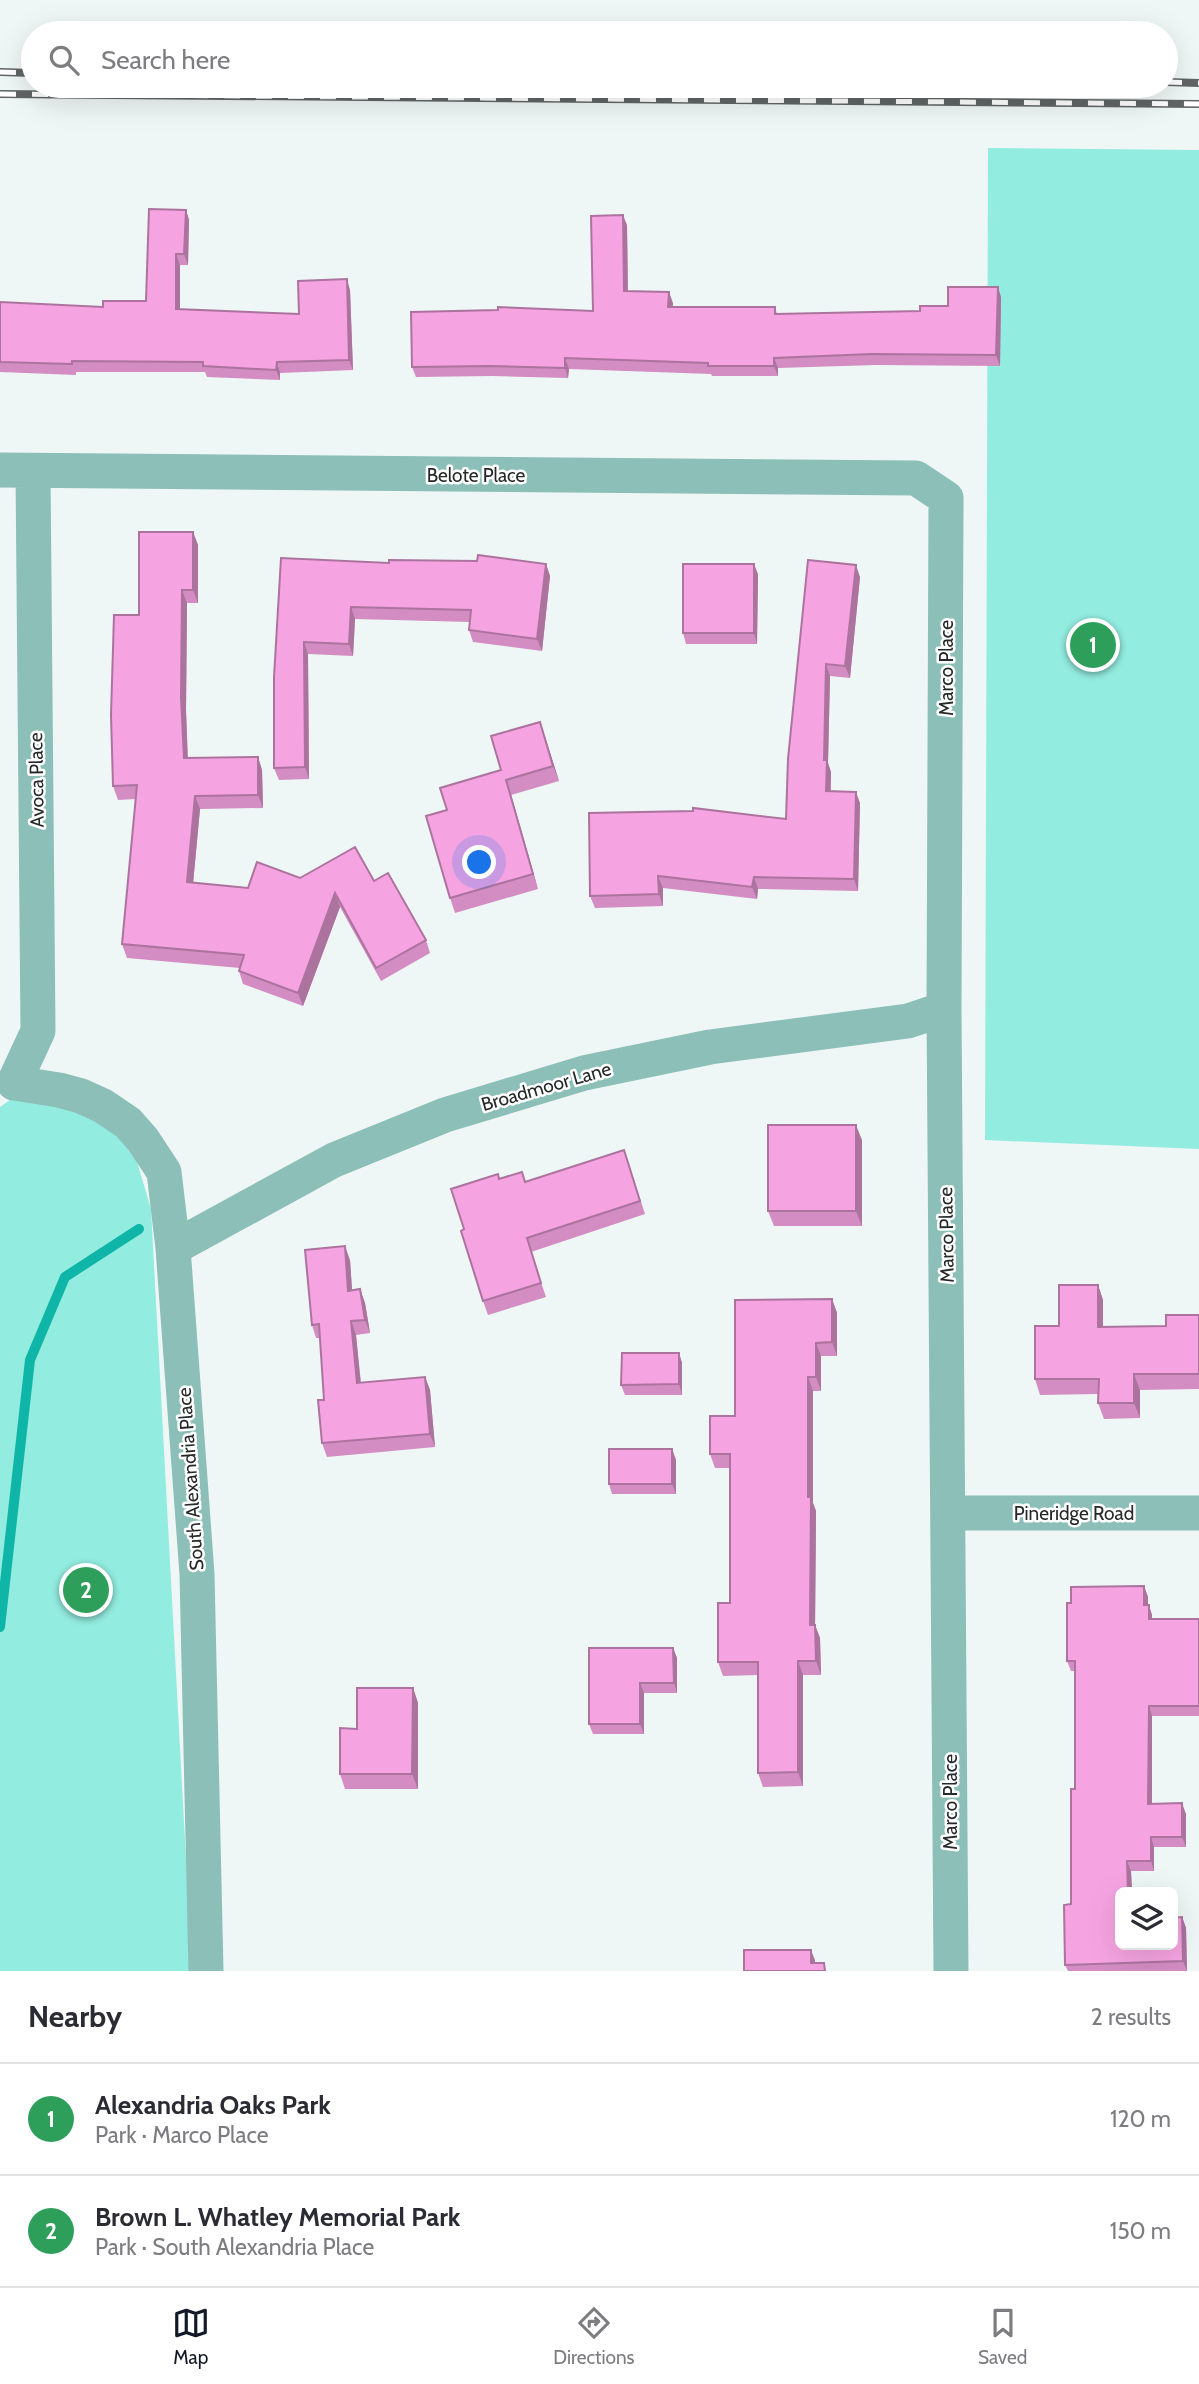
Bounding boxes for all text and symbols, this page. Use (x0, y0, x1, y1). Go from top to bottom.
search box (21, 21, 1178, 98)
icon: search (45, 41, 83, 79)
text: Search here (101, 44, 230, 76)
street label: Belote Place (427, 464, 526, 487)
pin: 1 (1070, 619, 1116, 671)
street label: Marco Place (935, 620, 958, 716)
street label: Avoca Place (24, 732, 49, 828)
your location (462, 845, 496, 879)
street label: Broadmoor Lane (479, 1057, 614, 1116)
street label: Marco Place (934, 1187, 959, 1283)
street label: South Alexandria Place (173, 1386, 208, 1571)
street label: Pineridge Road (1014, 1502, 1134, 1525)
pin: 2 (63, 1564, 109, 1616)
street label: Marco Place (939, 1754, 962, 1850)
map controls (1115, 1887, 1178, 1950)
button: layers (1115, 1887, 1178, 1950)
text: Nearby (28, 1998, 122, 2035)
text: 2 results (1091, 2003, 1171, 2031)
text: Alexandria Oaks Park (95, 2089, 331, 2121)
text: 1 (47, 2105, 55, 2133)
text: 120 m (1110, 2105, 1171, 2133)
text: Park · Marco Place (95, 2121, 269, 2149)
text: Brown L. Whatley Memorial Park (95, 2201, 460, 2233)
text: 2 (45, 2217, 57, 2245)
text: 150 m (1110, 2217, 1171, 2245)
text: Park · South Alexandria Place (95, 2233, 374, 2261)
tab: Map (172, 2304, 210, 2369)
tab: Directions (553, 2304, 634, 2369)
tab: Saved (978, 2304, 1027, 2369)

